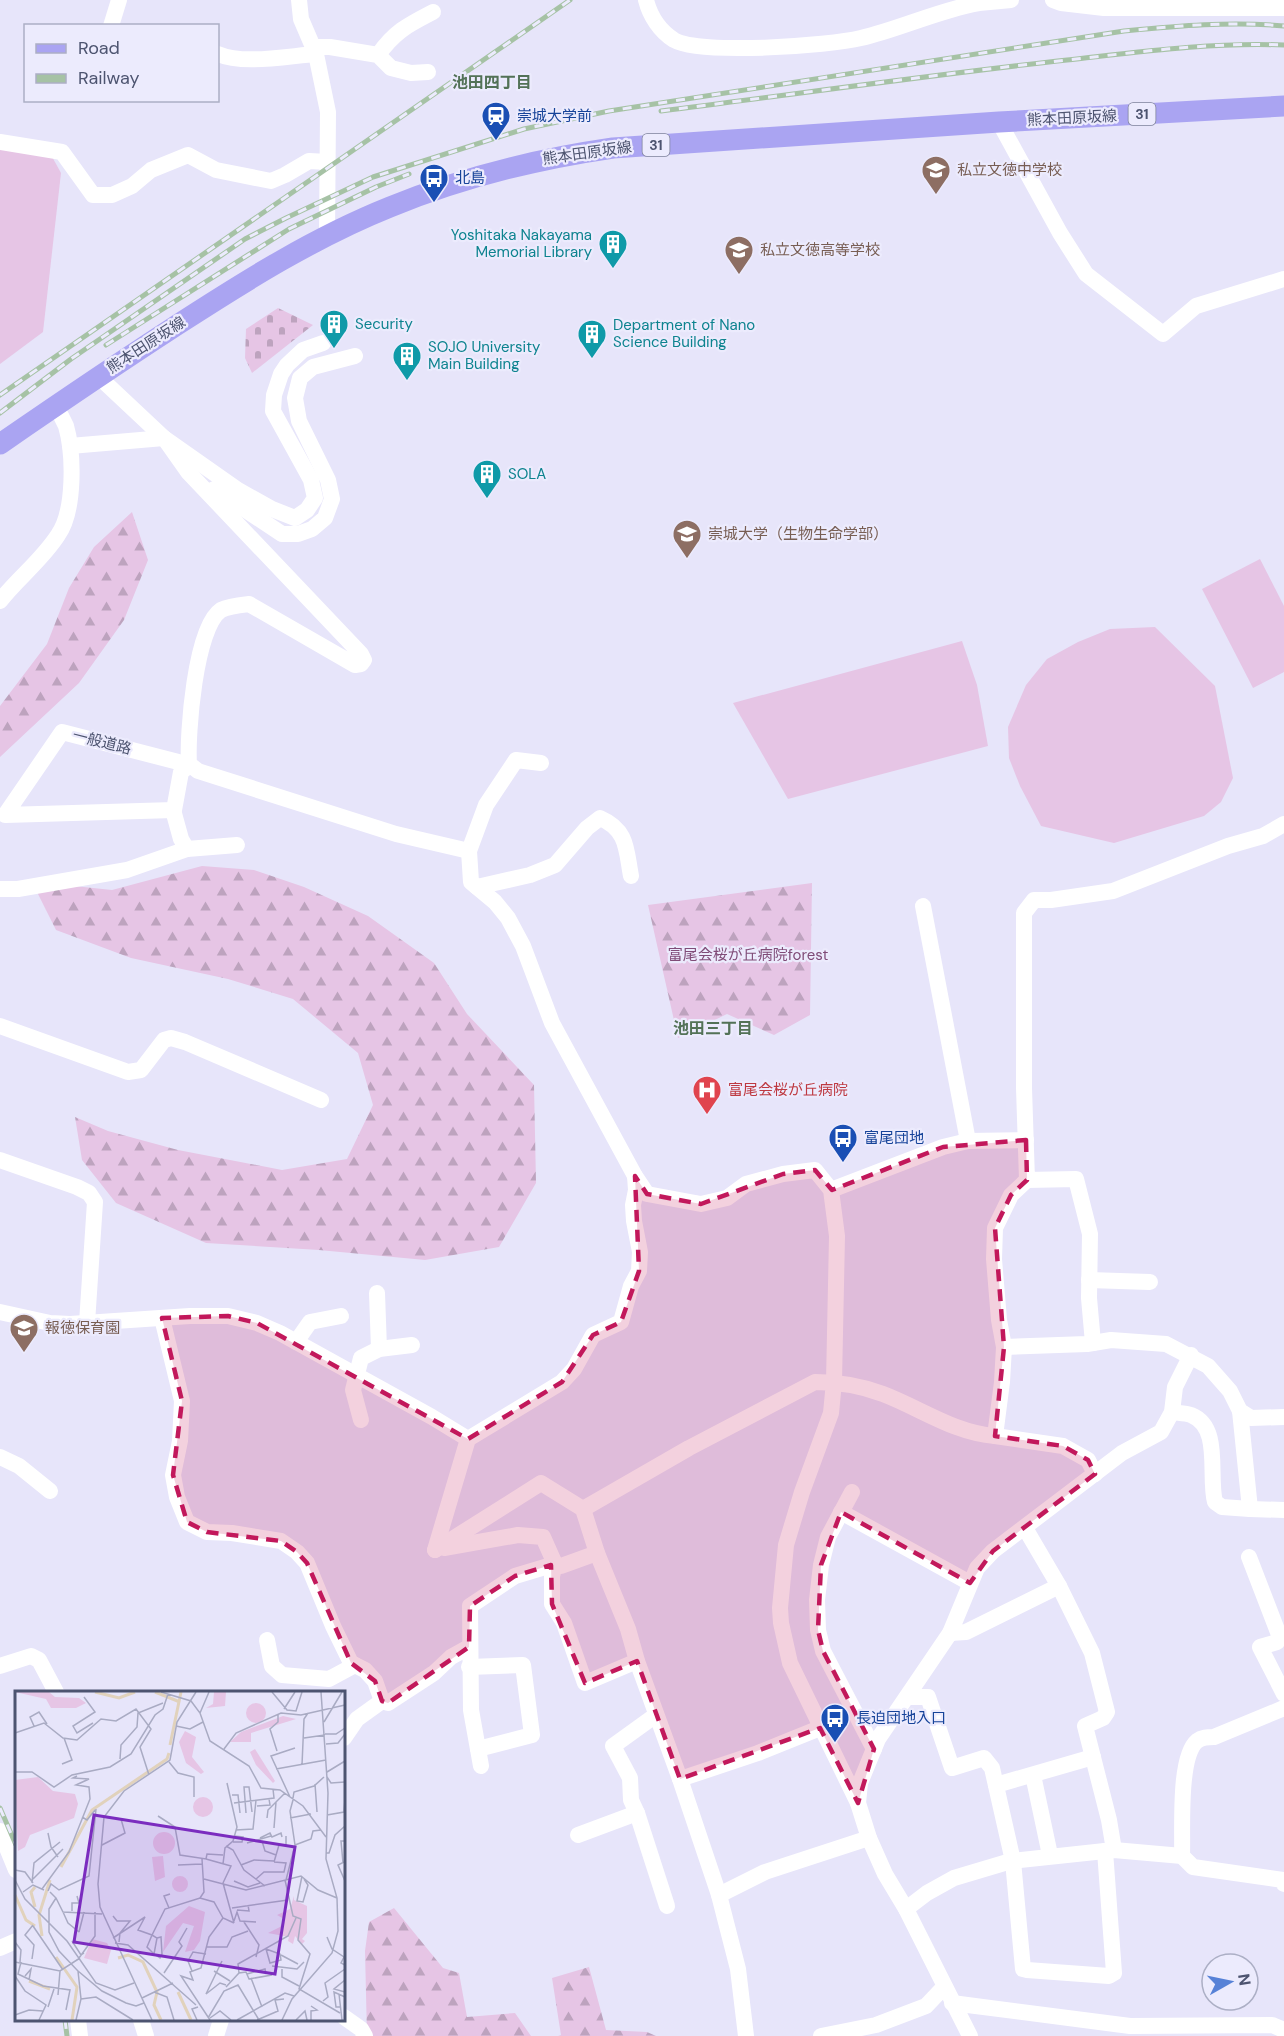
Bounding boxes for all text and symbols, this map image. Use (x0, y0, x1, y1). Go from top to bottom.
legend (24, 24, 219, 102)
text: Road (78, 36, 120, 60)
text: Railway (78, 66, 140, 90)
district label: 池田四丁目 (452, 72, 532, 93)
station icon: 崇城大学前 (480, 100, 512, 142)
road number: 31 (1128, 103, 1156, 125)
place label: 崇城大学前 (517, 106, 592, 126)
street label: 熊本田原坂線 (1027, 106, 1117, 130)
road number: 31 (642, 134, 670, 156)
street label: 熊本田原坂線 (541, 137, 633, 169)
school or university icon: 私立文徳中学校 (920, 154, 952, 196)
place label: 私立文徳中学校 (957, 160, 1062, 180)
bus stop icon: 北島 (418, 162, 450, 204)
place label: 北島 (455, 168, 485, 188)
place label: Yoshitaka Nakayama Memorial Library (451, 225, 593, 262)
building icon: Yoshitaka Nakayama Memorial Library (597, 228, 629, 270)
school or university icon: 私立文徳高等学校 (723, 234, 755, 276)
place label: 私立文徳高等学校 (760, 240, 880, 260)
building icon: Security (318, 308, 350, 350)
street label: 熊本田原坂線 (103, 312, 189, 378)
place label: Security (355, 314, 413, 334)
place label: Department of Nano Science Building (613, 315, 755, 352)
building icon: Department of Nano Science Building (576, 318, 608, 360)
place label: SOJO University Main Building (428, 337, 541, 374)
building icon: SOJO University Main Building (391, 340, 423, 382)
building icon: SOLA (471, 458, 503, 500)
place label: SOLA (508, 464, 546, 484)
school or university icon: 崇城大学（生物生命学部） (671, 518, 703, 560)
place label: 崇城大学（生物生命学部） (708, 524, 888, 544)
street label: 一般道路 (70, 725, 134, 759)
park label: 富尾会桜が丘病院forest (668, 945, 828, 965)
district label: 池田三丁目 (673, 1018, 753, 1039)
hospital icon: 富尾会桜が丘病院 (691, 1074, 723, 1116)
place label: 富尾会桜が丘病院 (728, 1080, 848, 1100)
bus stop icon: 富尾団地 (827, 1122, 859, 1164)
place label: 富尾団地 (864, 1128, 924, 1148)
school or university icon: 報徳保育園 (8, 1312, 40, 1354)
place label: 報徳保育園 (45, 1318, 120, 1338)
inset map (15, 1691, 345, 2021)
bus stop icon: 長迫団地入口 (819, 1702, 851, 1744)
place label: 長迫団地入口 (856, 1708, 946, 1728)
north arrow (1200, 1952, 1260, 2012)
text: N (1233, 1972, 1256, 1987)

